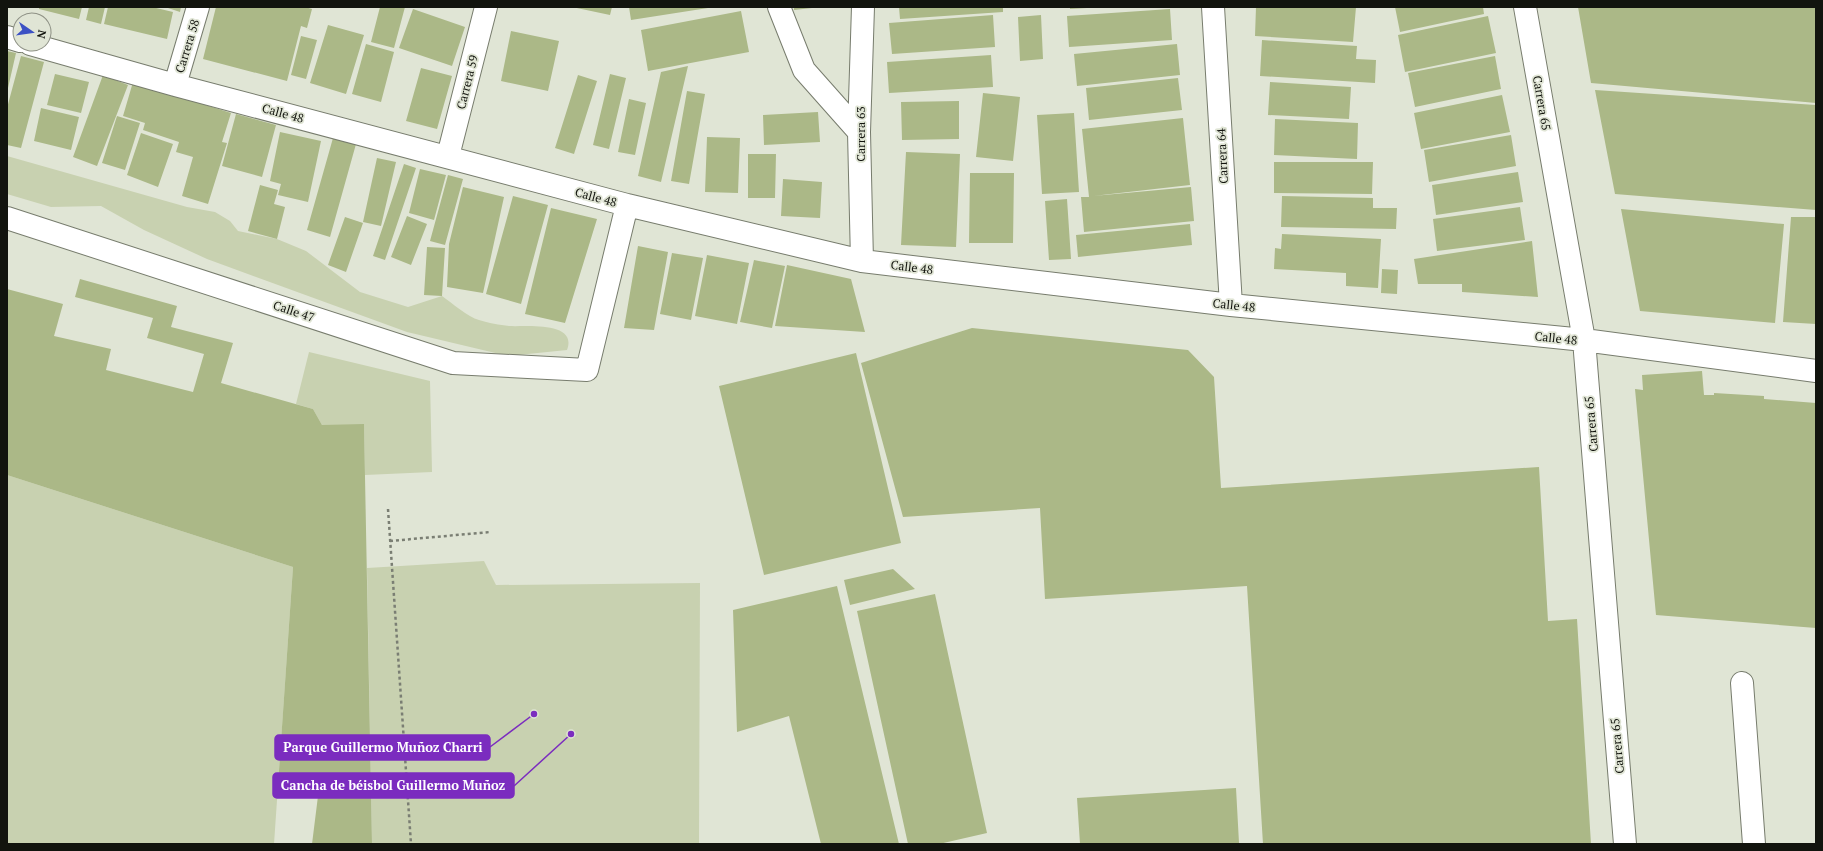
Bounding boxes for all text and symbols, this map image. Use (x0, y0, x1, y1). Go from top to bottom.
north arrow (12, 12, 52, 52)
street label: Carrera 58 (172, 17, 202, 75)
text: N (34, 29, 50, 41)
street label: Carrera 59 (453, 53, 481, 111)
street label: Carrera 65 (1530, 74, 1554, 132)
street label: Calle 48 (260, 100, 306, 126)
street label: Carrera 63 (853, 106, 868, 162)
street label: Carrera 64 (1213, 127, 1231, 184)
street label: Calle 48 (573, 184, 619, 210)
street label: Calle 48 (890, 257, 934, 277)
street label: Calle 48 (1212, 295, 1256, 315)
street label: Calle 47 (271, 297, 317, 325)
street label: Calle 48 (1534, 328, 1578, 348)
street label: Carrera 65 (1581, 396, 1601, 452)
street label: Carrera 65 (1607, 718, 1627, 774)
callout: Parque Guillermo Muñoz Charri (275, 735, 490, 760)
text: Parque Guillermo Muñoz Charri (283, 738, 483, 756)
callout: Cancha de béisbol Guillermo Muñoz (273, 773, 514, 798)
text: Cancha de béisbol Guillermo Muñoz (281, 776, 506, 794)

